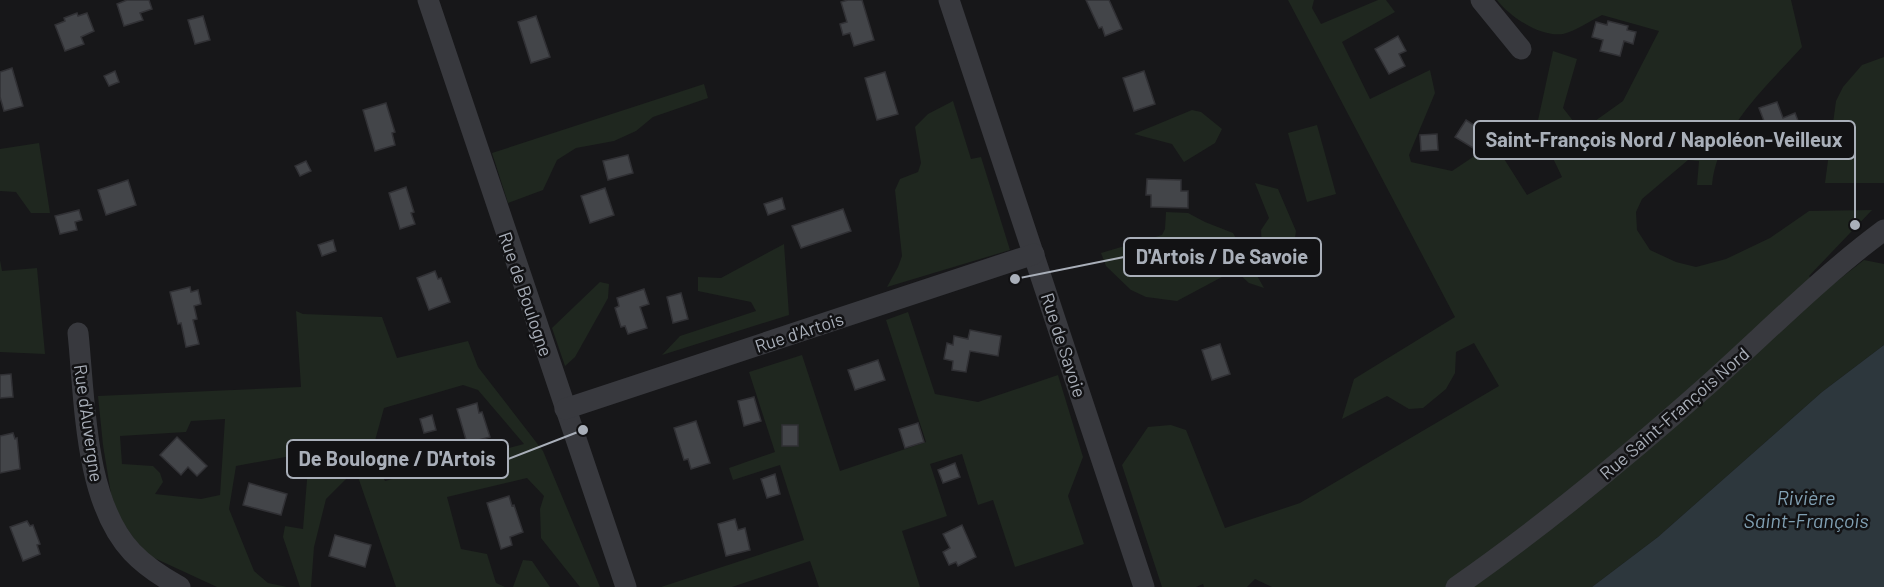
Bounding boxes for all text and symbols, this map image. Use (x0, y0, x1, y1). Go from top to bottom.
callout: Saint-François Nord / Napoléon-Veilleux (1474, 121, 1855, 159)
text: Saint-François Nord / Napoléon-Veilleux (1486, 127, 1843, 151)
street label: Rue de Boulogne (494, 229, 558, 359)
callout: D'Artois / De Savoie (1124, 238, 1321, 276)
text: D'Artois / De Savoie (1136, 244, 1308, 268)
street label: Rue de Savoie (1037, 290, 1091, 400)
street label: Rue d'Artois (752, 307, 846, 357)
street label: Rue Saint-François Nord (1595, 342, 1753, 484)
street label: Rue d'Auvergne (70, 363, 108, 483)
callout: De Boulogne / D'Artois (287, 440, 508, 478)
text: De Boulogne / D'Artois (299, 446, 496, 470)
water label: Rivière Saint-François (1743, 485, 1869, 532)

